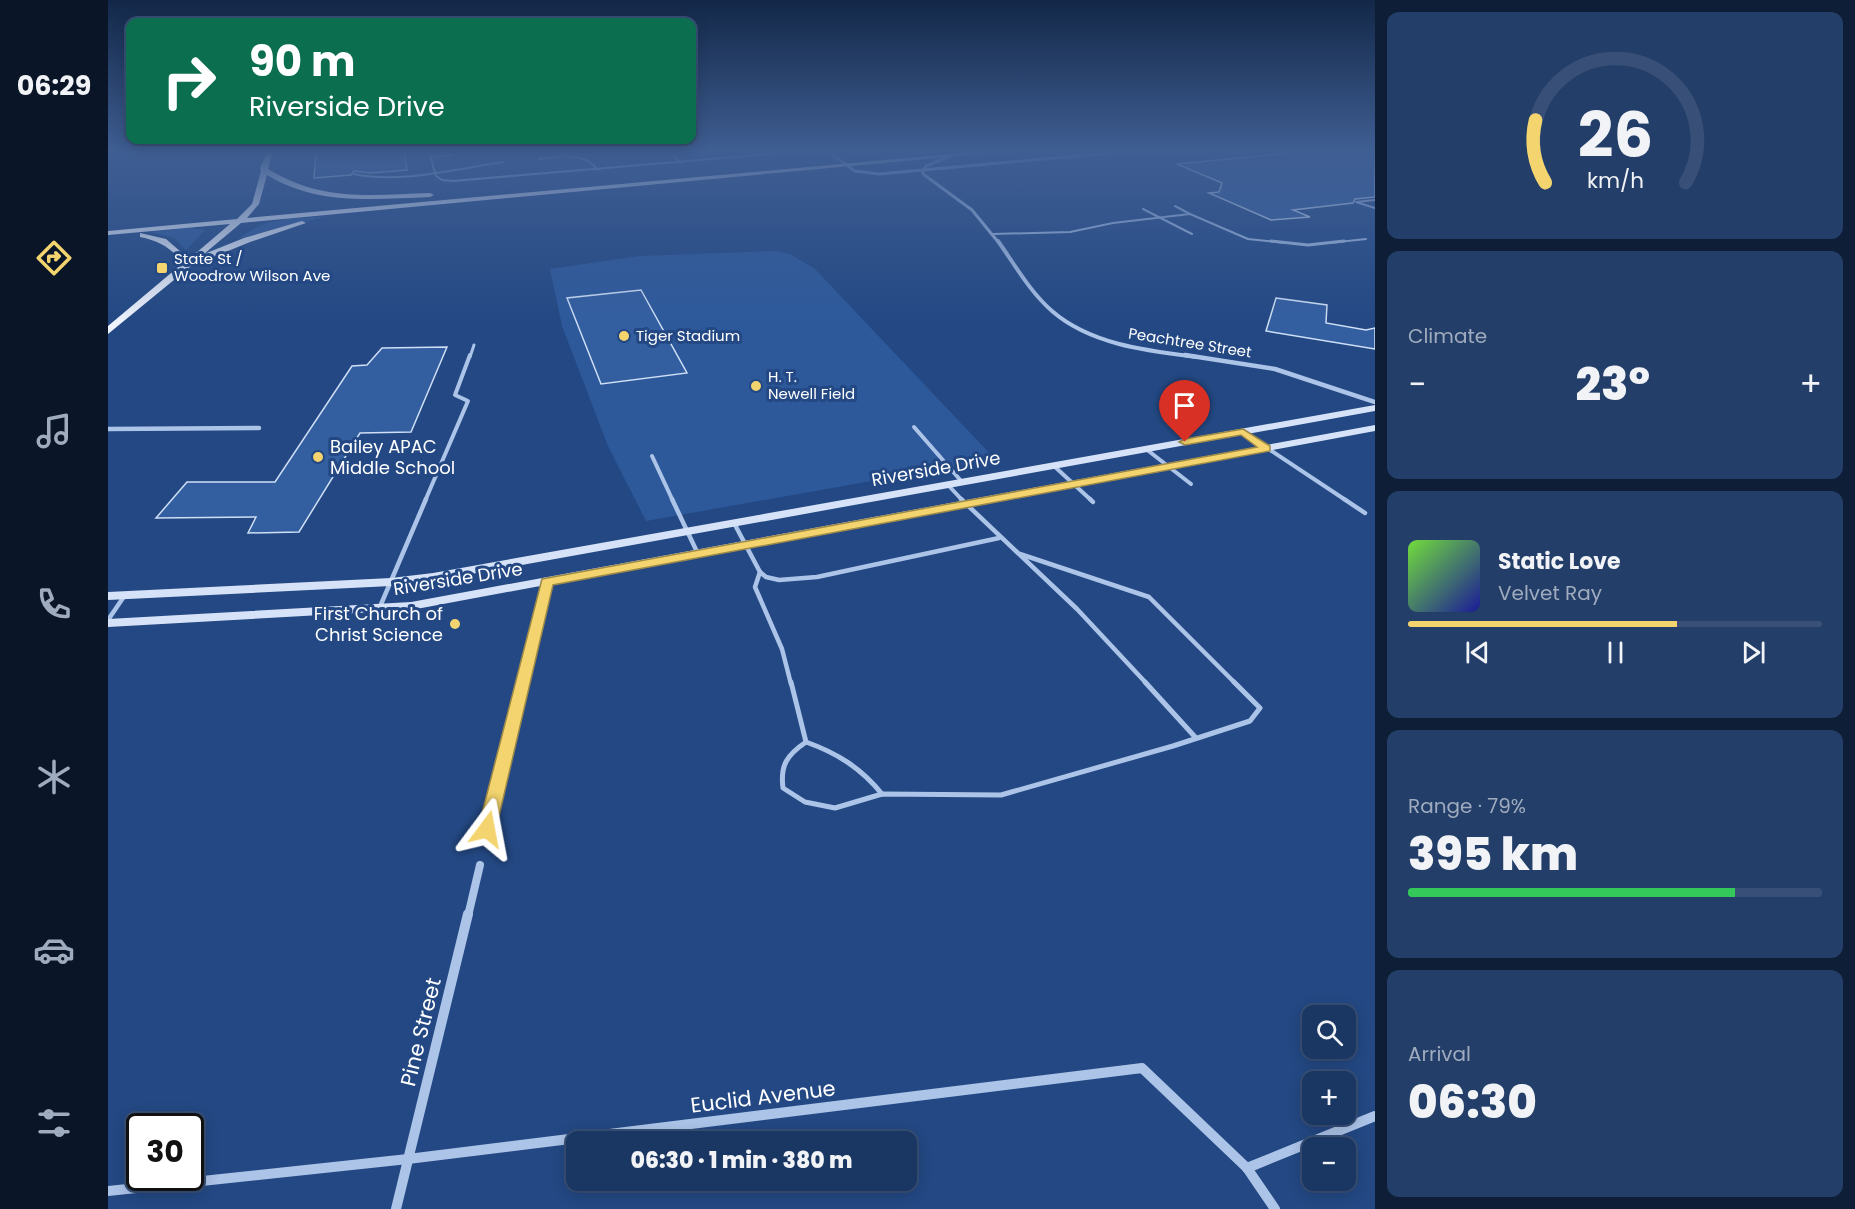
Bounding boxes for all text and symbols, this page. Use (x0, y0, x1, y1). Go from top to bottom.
text: 90 m (249, 32, 356, 91)
icon: right (150, 42, 228, 120)
text: 06:29 (17, 67, 91, 104)
text: Riverside Drive (249, 88, 445, 125)
text: 26 (1577, 91, 1653, 179)
text: km/h (1586, 165, 1644, 196)
icon: directions (33, 237, 75, 279)
place label: State St / Woodrow Wilson Ave (174, 248, 330, 286)
marker: State St / Woodrow Wilson Ave (155, 261, 169, 275)
street label: Peachtree Street (1127, 322, 1253, 363)
text: Climate (1408, 322, 1487, 350)
place label: Tiger Stadium (636, 325, 740, 346)
marker: Tiger Stadium (617, 329, 631, 343)
text: 23° (1575, 353, 1650, 416)
text: − (1408, 361, 1426, 408)
text: + (1799, 361, 1822, 408)
place label: H. T. Newell Field (768, 366, 855, 404)
marker: H. T. Newell Field (749, 379, 763, 393)
pin (1159, 380, 1210, 442)
icon: arrive (1168, 389, 1201, 422)
icon: music (33, 410, 75, 452)
place label: Bailey APAC Middle School (330, 434, 455, 480)
street label: Riverside Drive (870, 445, 1002, 492)
marker: Bailey APAC Middle School (311, 450, 325, 464)
text: Static Love (1498, 546, 1621, 577)
street label: Riverside Drive (392, 556, 524, 601)
text: Velvet Ray (1498, 579, 1602, 607)
icon: phone (33, 583, 75, 625)
place label: First Church of Christ Science (314, 601, 443, 647)
marker: First Church of Christ Science (448, 617, 462, 631)
icon: previous (1461, 636, 1494, 669)
icon: pause (1599, 636, 1632, 669)
icon: next (1737, 636, 1770, 669)
icon: climate (33, 756, 75, 798)
text: Range · 79% (1408, 792, 1526, 820)
position arrow (455, 797, 519, 861)
text: 395 km (1408, 823, 1578, 886)
icon: car (33, 929, 75, 971)
street label: Pine Street (393, 975, 448, 1089)
map controls (1302, 1005, 1356, 1191)
button: search (1302, 1005, 1356, 1059)
text: Arrival (1408, 1040, 1471, 1068)
button: + (1302, 1071, 1356, 1125)
text: 06:30 (1408, 1071, 1537, 1134)
street label: Euclid Avenue (689, 1073, 837, 1120)
icon: filters (33, 1102, 75, 1144)
speed limit sign: 30 (126, 1113, 204, 1191)
button: − (1302, 1137, 1356, 1191)
text: 06:30 · 1 min · 380 m (631, 1145, 852, 1176)

